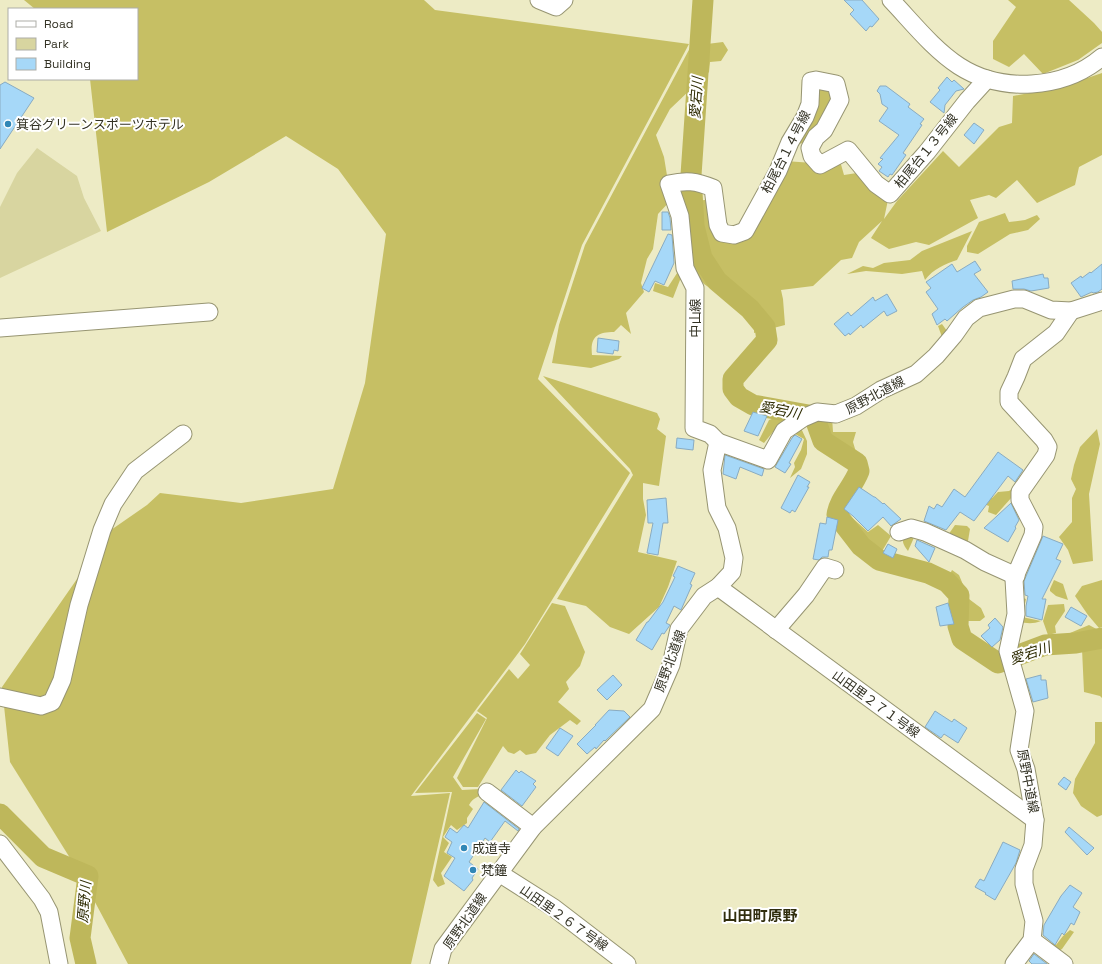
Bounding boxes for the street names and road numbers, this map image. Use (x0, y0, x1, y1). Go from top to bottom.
street label: 柏尾台１４号線 (758, 108, 814, 196)
street label: 柏尾台１３号線 (891, 110, 961, 192)
street label: 中山線 (687, 298, 704, 338)
street label: 原野北道線 (842, 372, 908, 418)
street label: 原野北道線 (651, 628, 689, 694)
street label: 山田里２７１号線 (829, 667, 923, 741)
street label: 原野中道線 (1013, 747, 1043, 815)
street label: 山田里２６７号線 (517, 881, 611, 955)
street label: 原野北道線 (439, 889, 491, 953)

